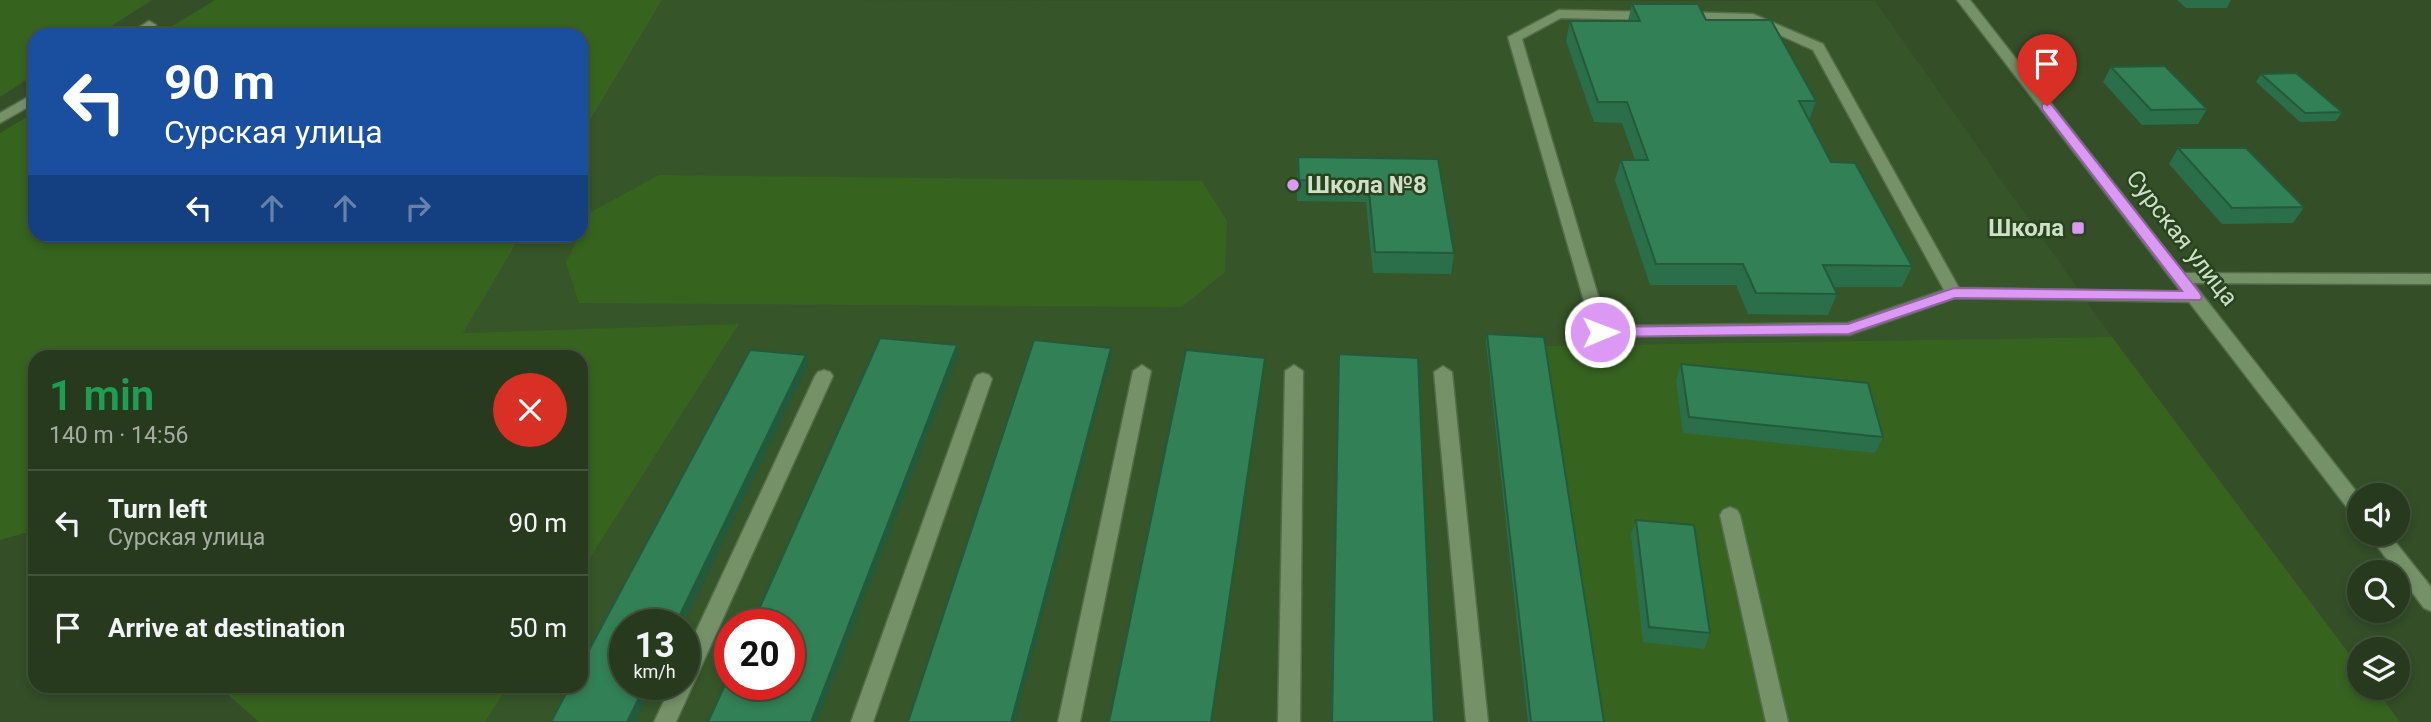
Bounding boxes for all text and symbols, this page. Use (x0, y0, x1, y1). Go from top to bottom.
pin (2017, 34, 2077, 106)
icon: arrive (2028, 45, 2066, 83)
text: 90 m (164, 54, 275, 111)
icon: left (49, 56, 140, 147)
text: Сурская улица (164, 113, 383, 151)
street label: Сурская улица (2120, 165, 2244, 311)
place label: Школа №8 (1307, 171, 1427, 199)
marker: Школа №8 (1285, 177, 1301, 193)
icon: left (180, 189, 218, 227)
icon: ahead (253, 189, 291, 227)
icon: ahead (326, 189, 364, 227)
icon: right (399, 189, 437, 227)
place label: Школа (1988, 214, 2064, 242)
marker: Школа (2070, 220, 2086, 236)
position arrow (1563, 295, 1637, 369)
text: 1 min (49, 371, 154, 420)
button: close (493, 373, 567, 447)
text: 140 m · 14:56 (49, 422, 188, 449)
map controls (2347, 483, 2410, 700)
button: sound (2347, 483, 2410, 546)
text: Turn left (108, 494, 207, 524)
icon: left (49, 504, 87, 542)
text: 90 m (509, 508, 567, 538)
text: Сурская улица (108, 524, 265, 551)
button: search (2347, 560, 2410, 623)
icon: arrive (49, 609, 87, 647)
speed limit sign: 20 (714, 609, 805, 700)
text: Arrive at destination (108, 613, 345, 643)
text: 50 m (509, 613, 567, 643)
text: 13 (634, 625, 675, 666)
button: layers (2347, 637, 2410, 700)
text: km/h (633, 661, 676, 682)

